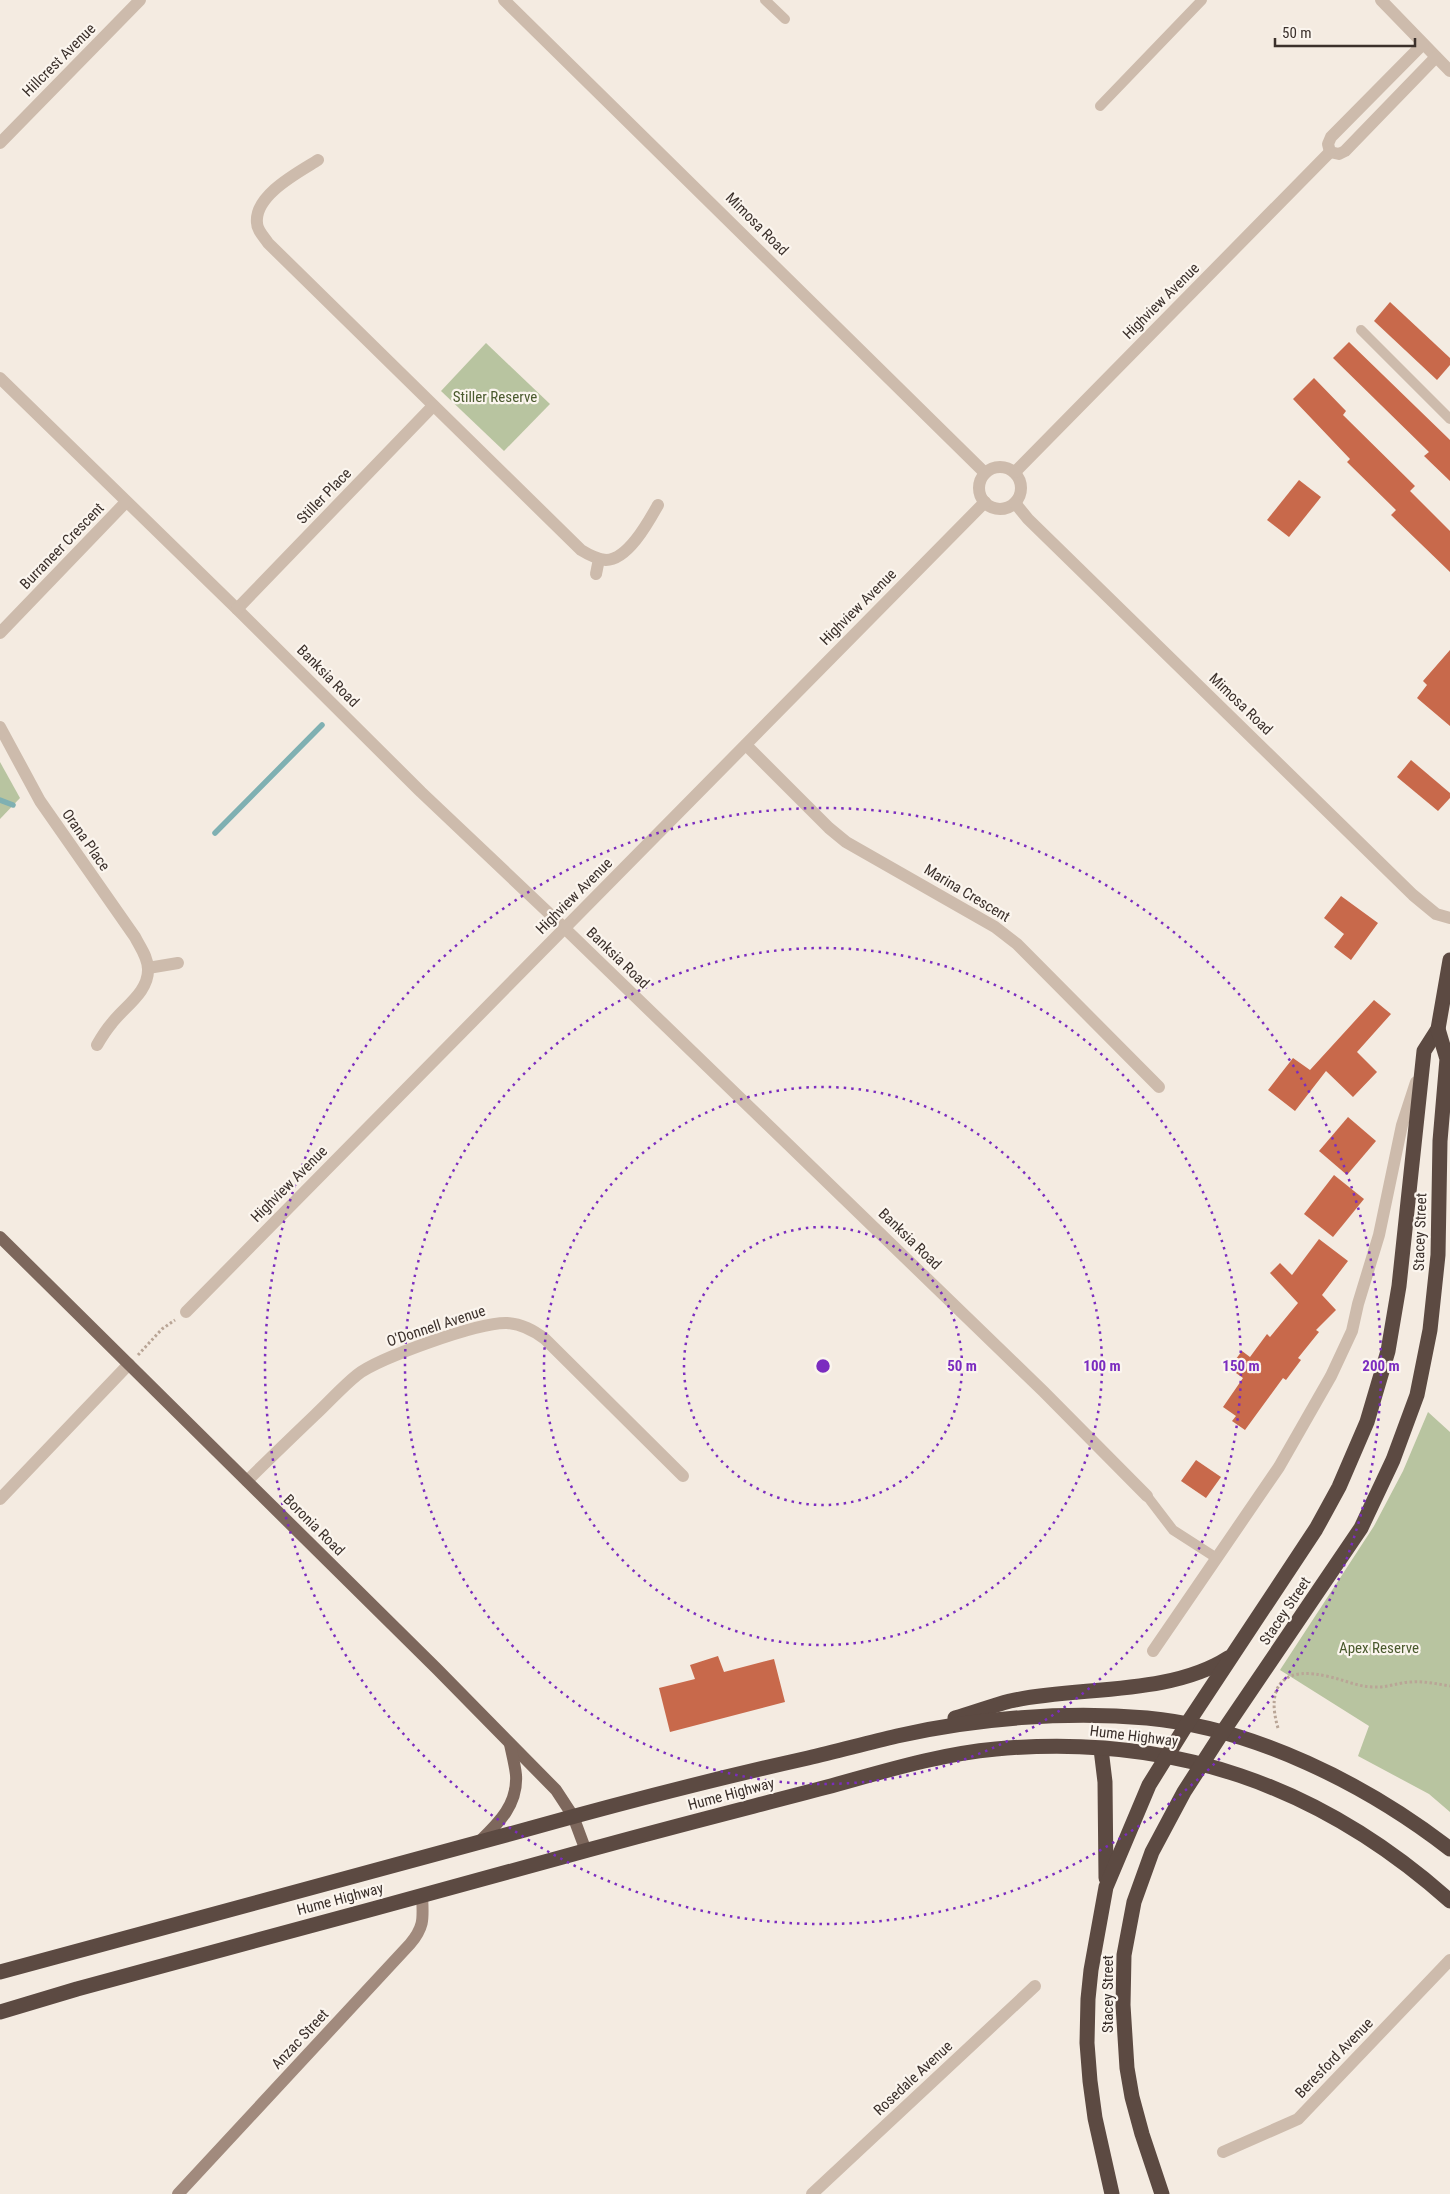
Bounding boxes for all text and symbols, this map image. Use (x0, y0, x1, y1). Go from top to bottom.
scale bar (1275, 15, 1415, 47)
street label: Hillcrest Avenue (19, 20, 99, 100)
text: 50 m (1282, 24, 1312, 42)
street label: Mimosa Road (722, 189, 792, 259)
street label: Highview Avenue (1119, 259, 1203, 343)
park label: Stiller Reserve (453, 388, 537, 406)
street label: Stiller Place (293, 464, 355, 528)
street label: Burraneer Crescent (16, 499, 108, 593)
street label: Highview Avenue (816, 565, 900, 649)
street label: Banksia Road (293, 641, 363, 711)
street label: Mimosa Road (1206, 669, 1276, 739)
street label: Orana Place (58, 806, 114, 874)
street label: Highview Avenue (532, 854, 616, 938)
street label: Marina Crescent (921, 860, 1013, 926)
street label: Banksia Road (583, 924, 653, 992)
street label: Highview Avenue (247, 1142, 331, 1226)
street label: Stacey Street (1410, 1193, 1430, 1271)
street label: Banksia Road (875, 1205, 945, 1273)
street label: O'Donnell Avenue (384, 1302, 488, 1350)
centre of rings (814, 1357, 832, 1375)
text: 50 m (947, 1357, 977, 1375)
text: 100 m (1083, 1357, 1121, 1375)
text: 150 m (1222, 1357, 1260, 1375)
text: 200 m (1362, 1357, 1400, 1375)
street label: Boronia Road (280, 1491, 348, 1559)
street label: Stacey Street (1256, 1574, 1314, 1648)
park label: Apex Reserve (1339, 1639, 1419, 1657)
street label: Hume Highway (1089, 1722, 1179, 1750)
street label: Hume Highway (686, 1774, 776, 1814)
street label: Hume Highway (295, 1879, 385, 1919)
street label: Stacey Street (1099, 1955, 1117, 2033)
street label: Anzac Street (268, 2005, 332, 2073)
street label: Beresford Avenue (1291, 2014, 1377, 2102)
street label: Rosedale Avenue (870, 2037, 956, 2119)

